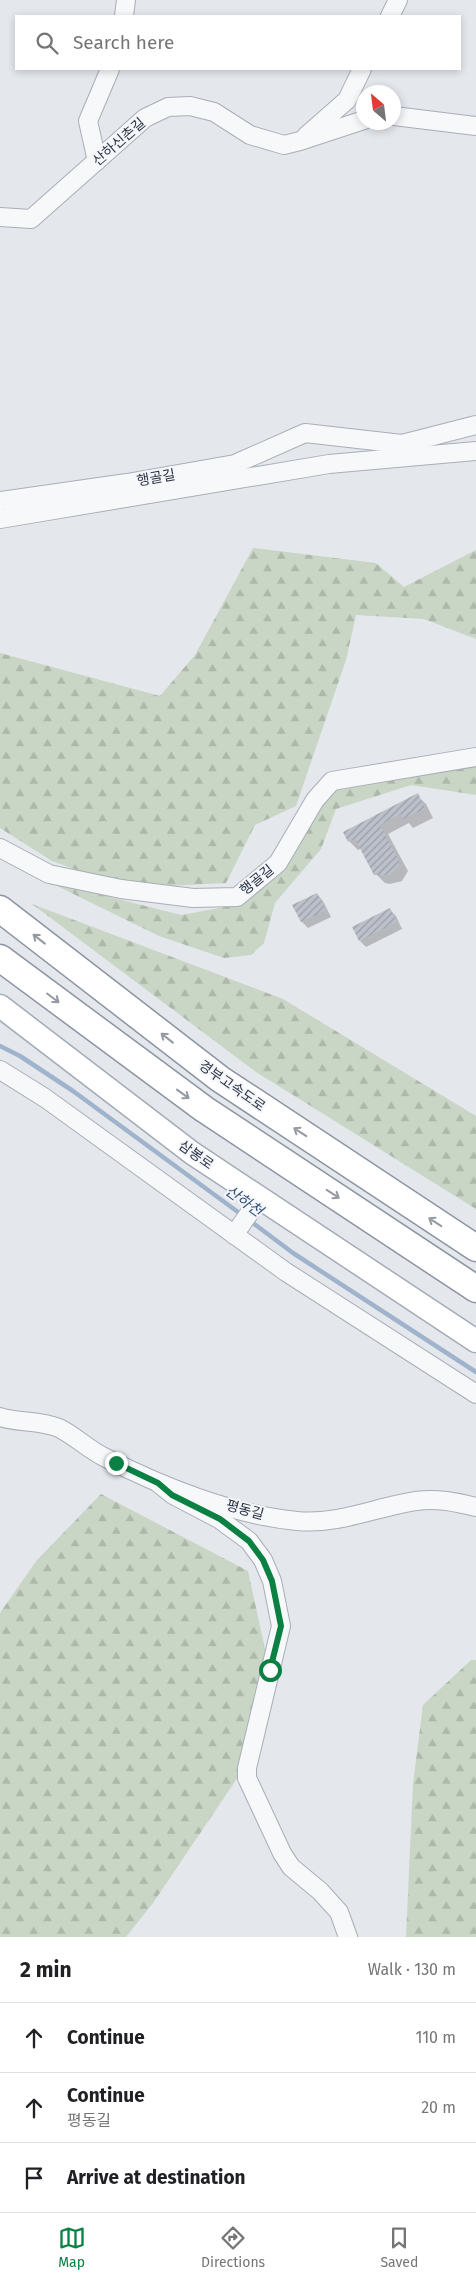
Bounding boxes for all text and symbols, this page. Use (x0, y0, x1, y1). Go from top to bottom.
search box (15, 15, 461, 70)
icon: search (33, 29, 61, 57)
text: Search here (73, 31, 174, 54)
north arrow (356, 85, 401, 130)
street label: 산하신촌길 (89, 114, 149, 170)
street label: 행골길 (135, 466, 177, 490)
street label: 행골길 (237, 861, 277, 899)
one-way arrow (33, 933, 46, 944)
one-way arrow (46, 992, 59, 1003)
one-way arrow (161, 1033, 174, 1044)
street label: 경부고속도로 (195, 1057, 269, 1115)
one-way arrow (176, 1089, 190, 1099)
one-way arrow (293, 1127, 307, 1137)
street label: 삼봉로 (175, 1137, 217, 1173)
water label: 산하천 (222, 1182, 268, 1222)
one-way arrow (326, 1189, 340, 1200)
one-way arrow (429, 1216, 443, 1226)
route end (105, 1452, 128, 1475)
street label: 평동길 (224, 1497, 266, 1523)
route start (259, 1659, 282, 1682)
text: 2 min (20, 1957, 72, 1983)
text: Walk · 130 m (368, 1960, 456, 1979)
icon: ahead (20, 2024, 48, 2052)
text: Continue (67, 2026, 145, 2049)
text: 110 m (415, 2028, 456, 2047)
text: Continue (67, 2084, 145, 2107)
icon: ahead (20, 2094, 48, 2122)
text: 20 m (421, 2098, 456, 2117)
text: 평동길 (67, 2111, 111, 2130)
icon: arrive (20, 2164, 48, 2192)
text: Arrive at destination (67, 2166, 246, 2189)
tab: Map (58, 2224, 86, 2271)
tab: Directions (201, 2224, 265, 2271)
tab: Saved (380, 2224, 418, 2271)

